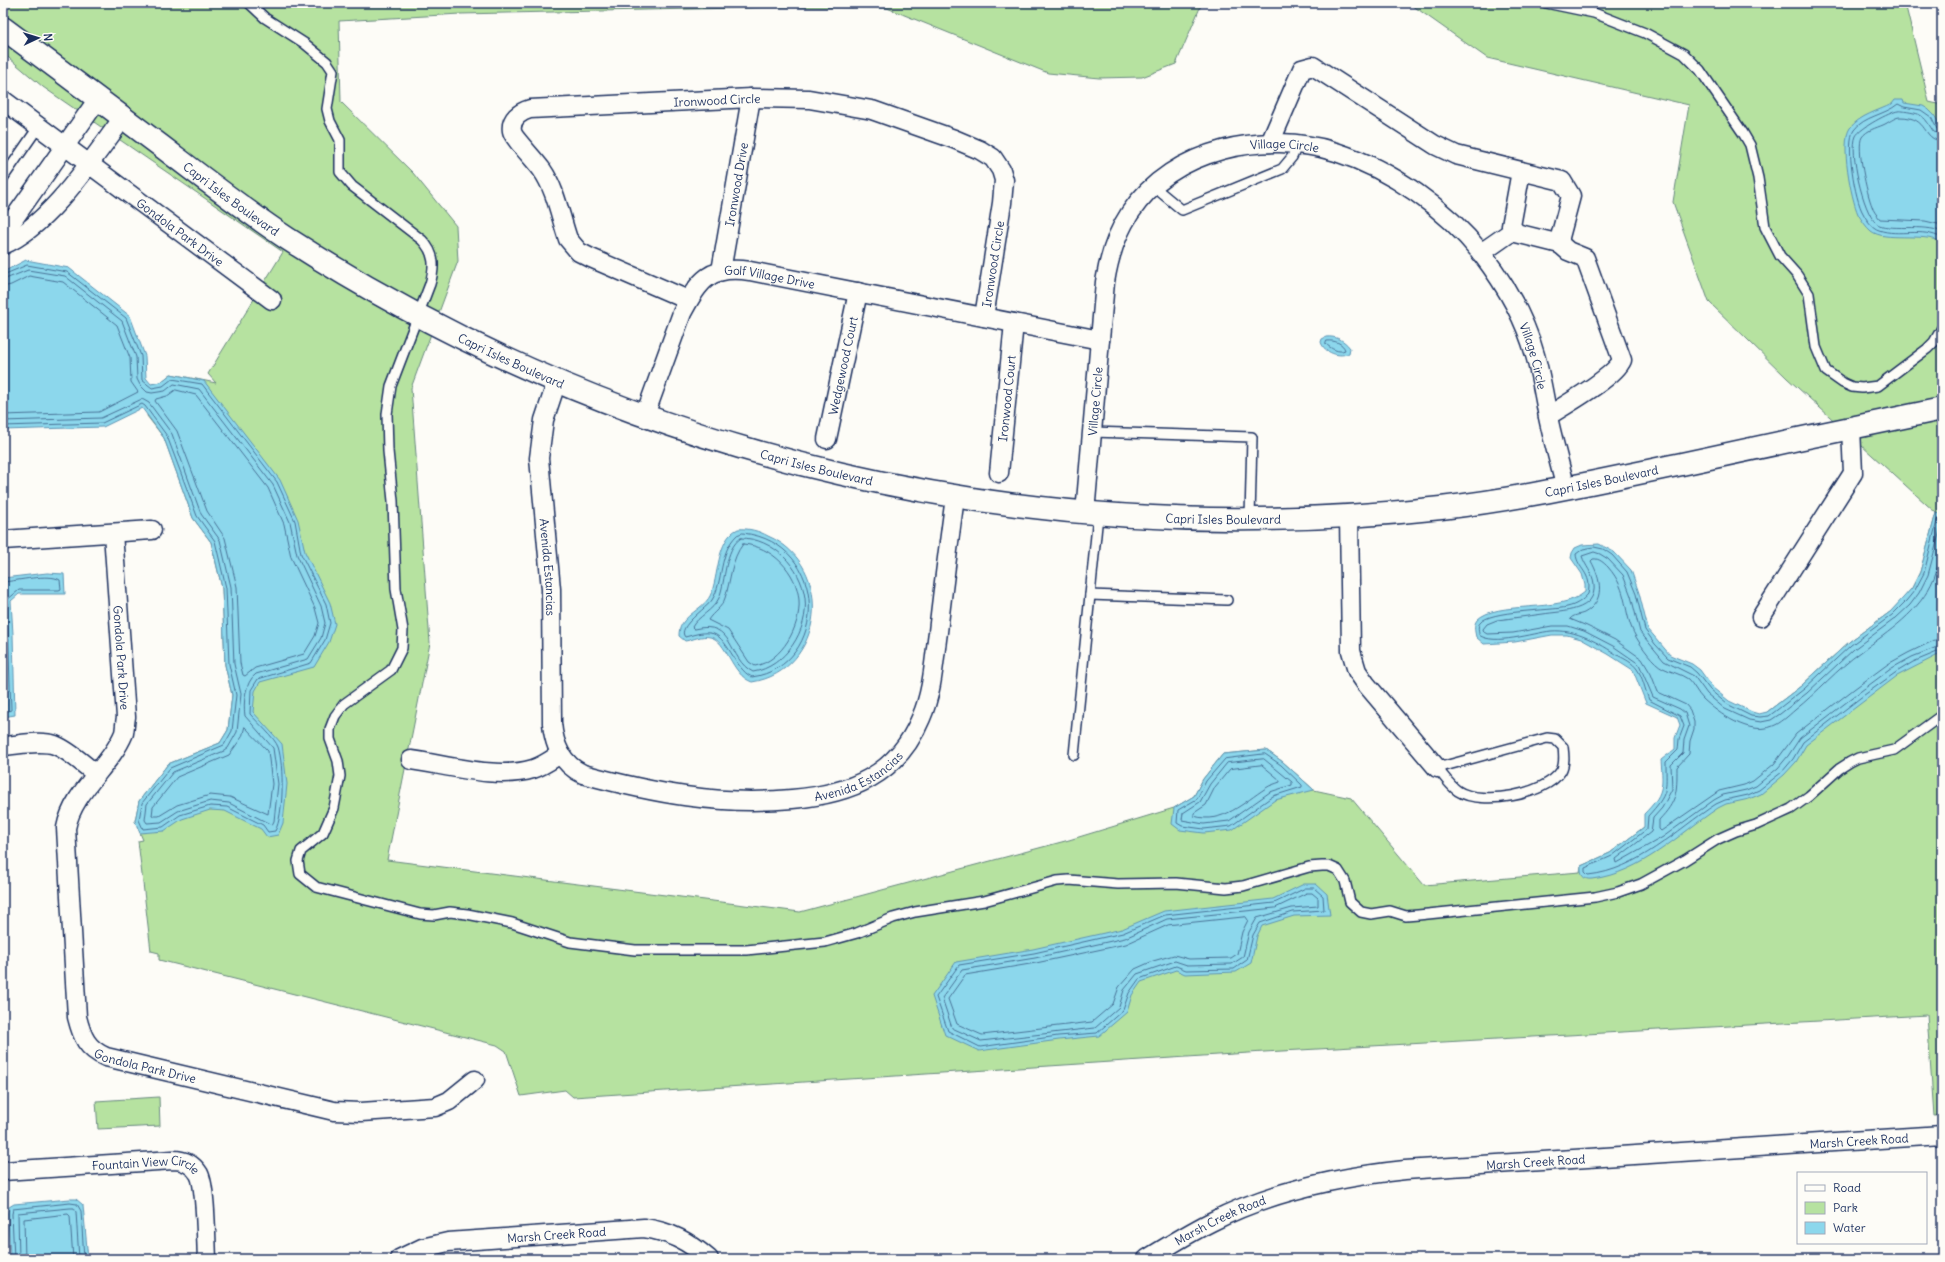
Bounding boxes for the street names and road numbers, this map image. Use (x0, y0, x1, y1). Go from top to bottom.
street label: Ironwood Circle (673, 90, 761, 109)
street label: Village Circle (1249, 136, 1320, 155)
street label: Ironwood Drive (721, 141, 751, 227)
street label: Capri Isles Boulevard (180, 158, 282, 239)
street label: Gondola Park Drive (134, 195, 227, 269)
street label: Ironwood Circle (979, 220, 1007, 308)
street label: Golf Village Drive (723, 262, 816, 291)
street label: Wedgewood Court (825, 315, 860, 416)
street label: Village Circle (1517, 320, 1550, 391)
street label: Capri Isles Boulevard (456, 329, 567, 391)
street label: Ironwood Court (995, 354, 1018, 442)
street label: Village Circle (1084, 366, 1105, 437)
street label: Capri Isles Boulevard (759, 446, 874, 488)
street label: Capri Isles Boulevard (1543, 462, 1660, 499)
street label: Capri Isles Boulevard (1165, 510, 1281, 527)
street label: Avenida Estancias (537, 518, 559, 616)
street label: Gondola Park Drive (111, 605, 133, 710)
street label: Avenida Estancias (813, 748, 906, 804)
street label: Gondola Park Drive (91, 1045, 198, 1086)
street label: Marsh Creek Road (1809, 1130, 1909, 1151)
street label: Marsh Creek Road (1486, 1151, 1586, 1172)
street label: Fountain View Circle (91, 1152, 203, 1177)
street label: Marsh Creek Road (1172, 1192, 1267, 1248)
street label: Marsh Creek Road (507, 1223, 607, 1245)

